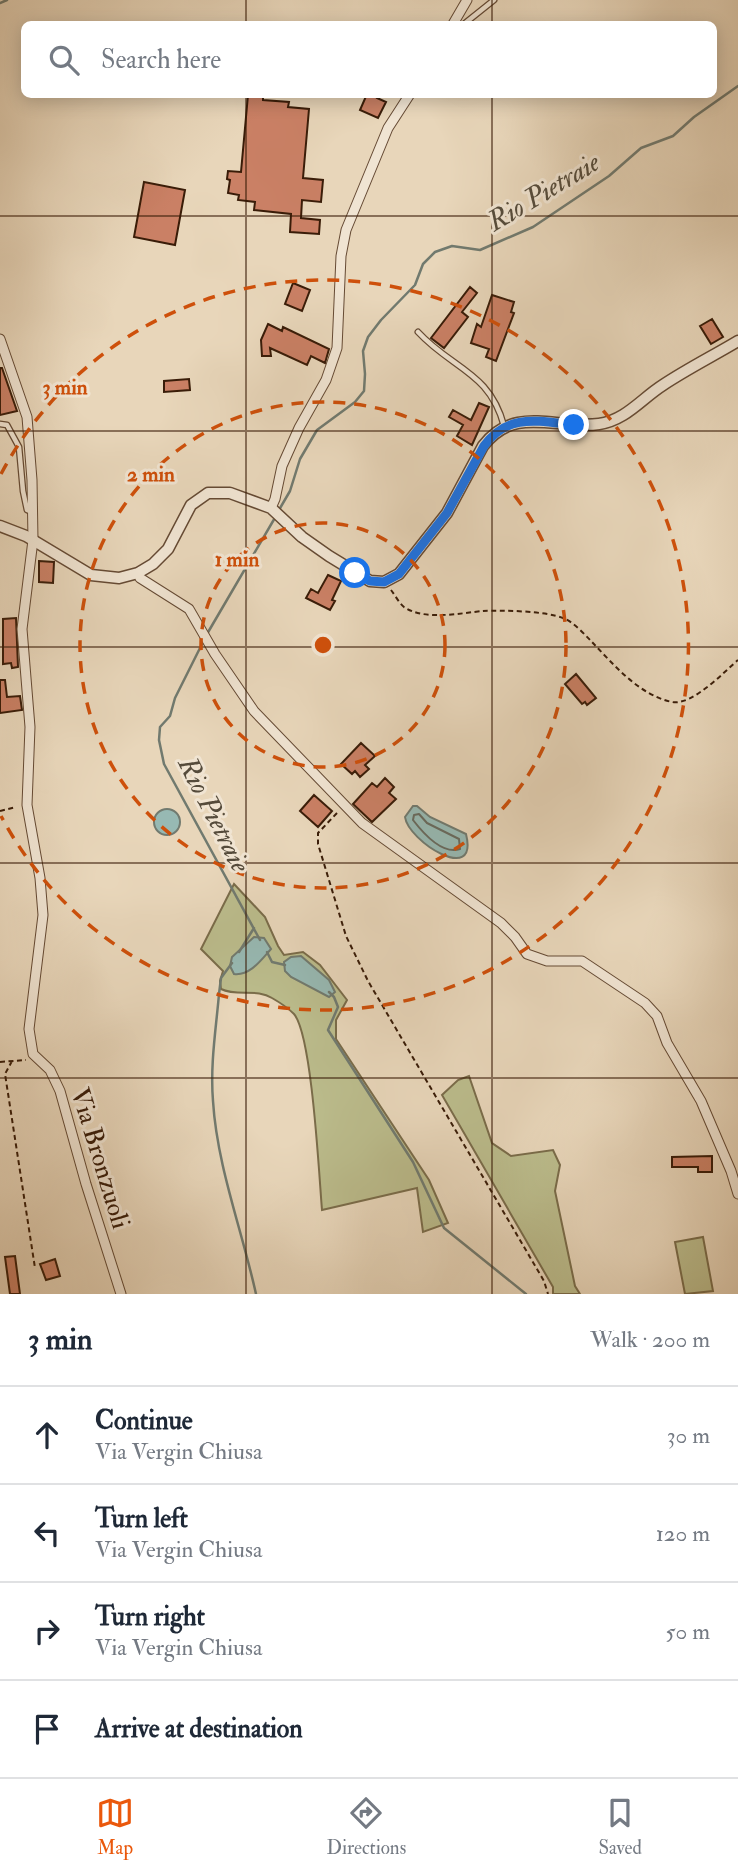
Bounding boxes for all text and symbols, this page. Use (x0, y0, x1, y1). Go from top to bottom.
search box (21, 21, 717, 98)
icon: search (45, 41, 83, 79)
text: Search here (101, 44, 221, 76)
water label: Rio Pietraie (480, 145, 607, 240)
text: 3 min (42, 374, 88, 401)
route end (558, 409, 589, 440)
text: 2 min (127, 461, 175, 488)
text: 1 min (215, 546, 259, 573)
route start (339, 557, 370, 588)
centre of rings (311, 633, 335, 657)
water label: Rio Pietraie (169, 750, 258, 879)
street label: Via Bronzuoli (63, 1084, 137, 1233)
text: 3 min (28, 1321, 93, 1358)
text: Walk · 200 m (590, 1325, 710, 1354)
text: Continue (95, 1405, 193, 1437)
icon: ahead (28, 1416, 66, 1454)
text: 30 m (667, 1421, 710, 1450)
text: Via Vergin Chiusa (95, 1437, 262, 1466)
text: Turn left (95, 1503, 188, 1535)
icon: left (28, 1514, 66, 1552)
text: 120 m (656, 1519, 710, 1548)
text: Via Vergin Chiusa (95, 1535, 262, 1564)
text: Turn right (95, 1601, 205, 1633)
icon: right (28, 1612, 66, 1650)
text: 50 m (666, 1617, 710, 1646)
text: Via Vergin Chiusa (95, 1633, 262, 1662)
icon: arrive (28, 1710, 66, 1748)
text: Arrive at destination (95, 1713, 303, 1745)
tab: Map (96, 1794, 134, 1860)
tab: Directions (326, 1794, 406, 1860)
tab: Saved (598, 1794, 642, 1860)

